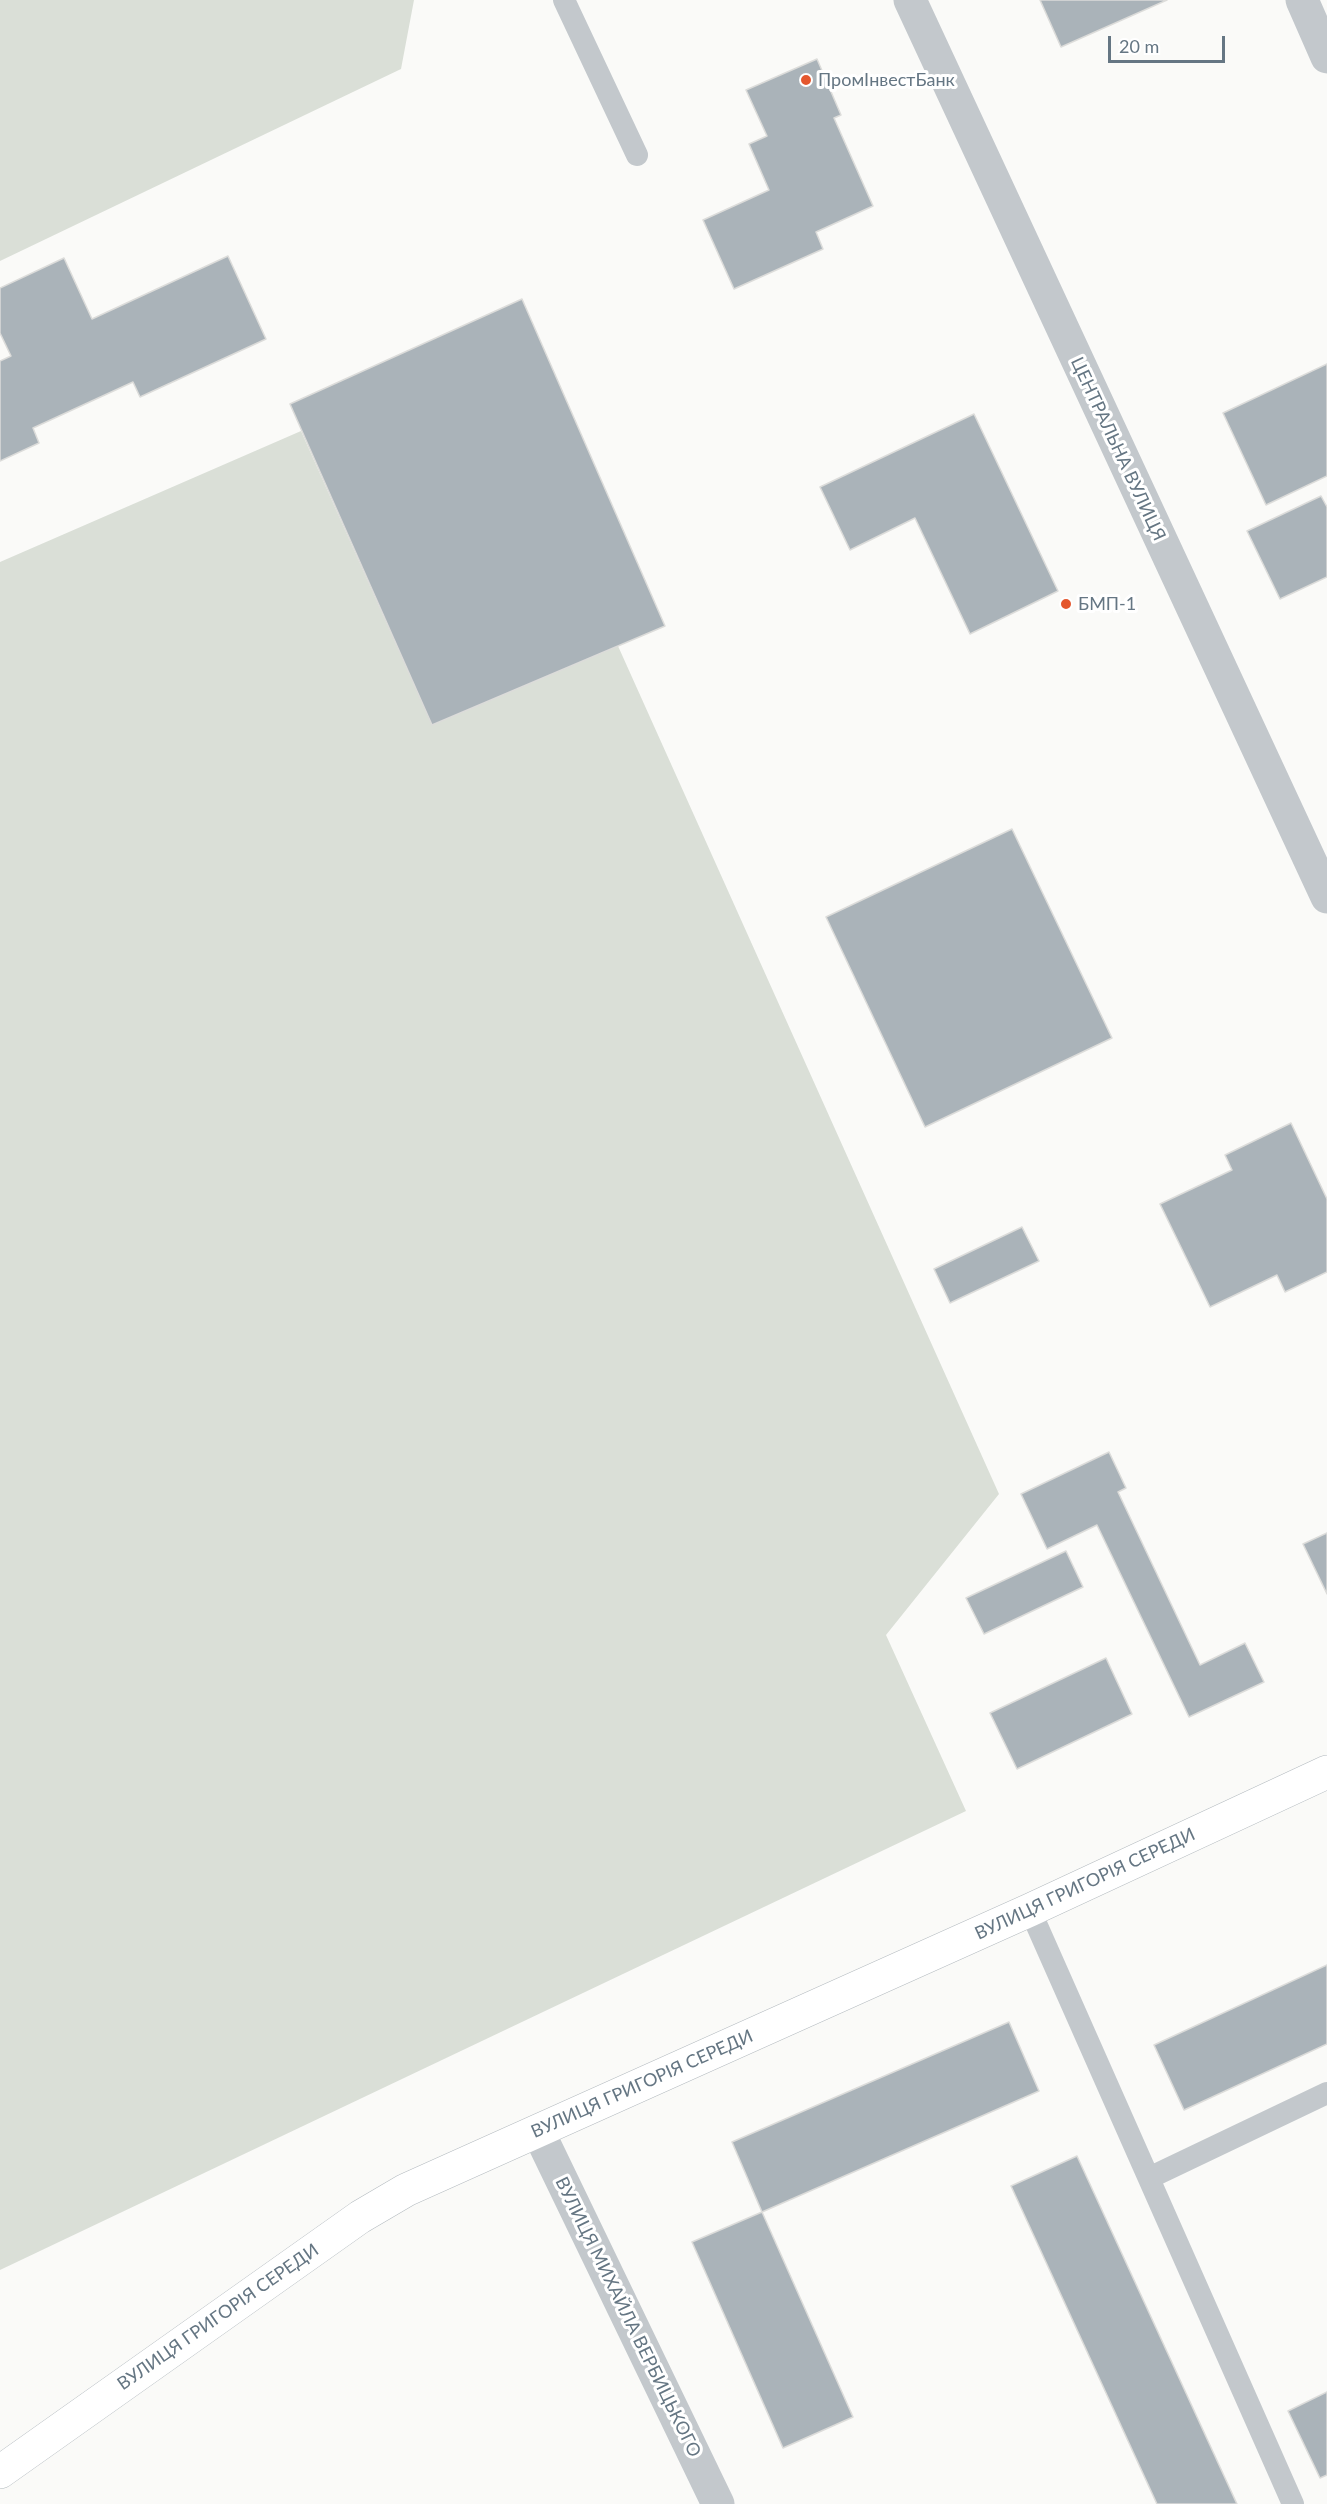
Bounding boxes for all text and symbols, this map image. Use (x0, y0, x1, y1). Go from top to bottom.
scale bar (1111, 24, 1228, 62)
text: 20 m (1119, 35, 1159, 57)
place label: ПромIнвестБанк (818, 69, 955, 91)
marker: ПромIнвестБанк (799, 73, 813, 87)
street label: ЦЕНТРАЛЬНА ВУЛИЦЯ (1066, 354, 1170, 544)
place label: БМП-1 (1078, 593, 1136, 615)
marker: БМП-1 (1059, 597, 1073, 611)
street label: ВУЛИЦЯ ГРИГОРІЯ СЕРЕДИ (971, 1823, 1199, 1945)
street label: ВУЛИЦЯ ГРИГОРІЯ СЕРЕДИ (528, 2025, 756, 2143)
street label: ВУЛИЦЯ МИХАЙЛА ВЕРБИЦЬКОГО (551, 2173, 705, 2461)
street label: ВУЛИЦЯ ГРИГОРІЯ СЕРЕДИ (113, 2239, 323, 2395)

